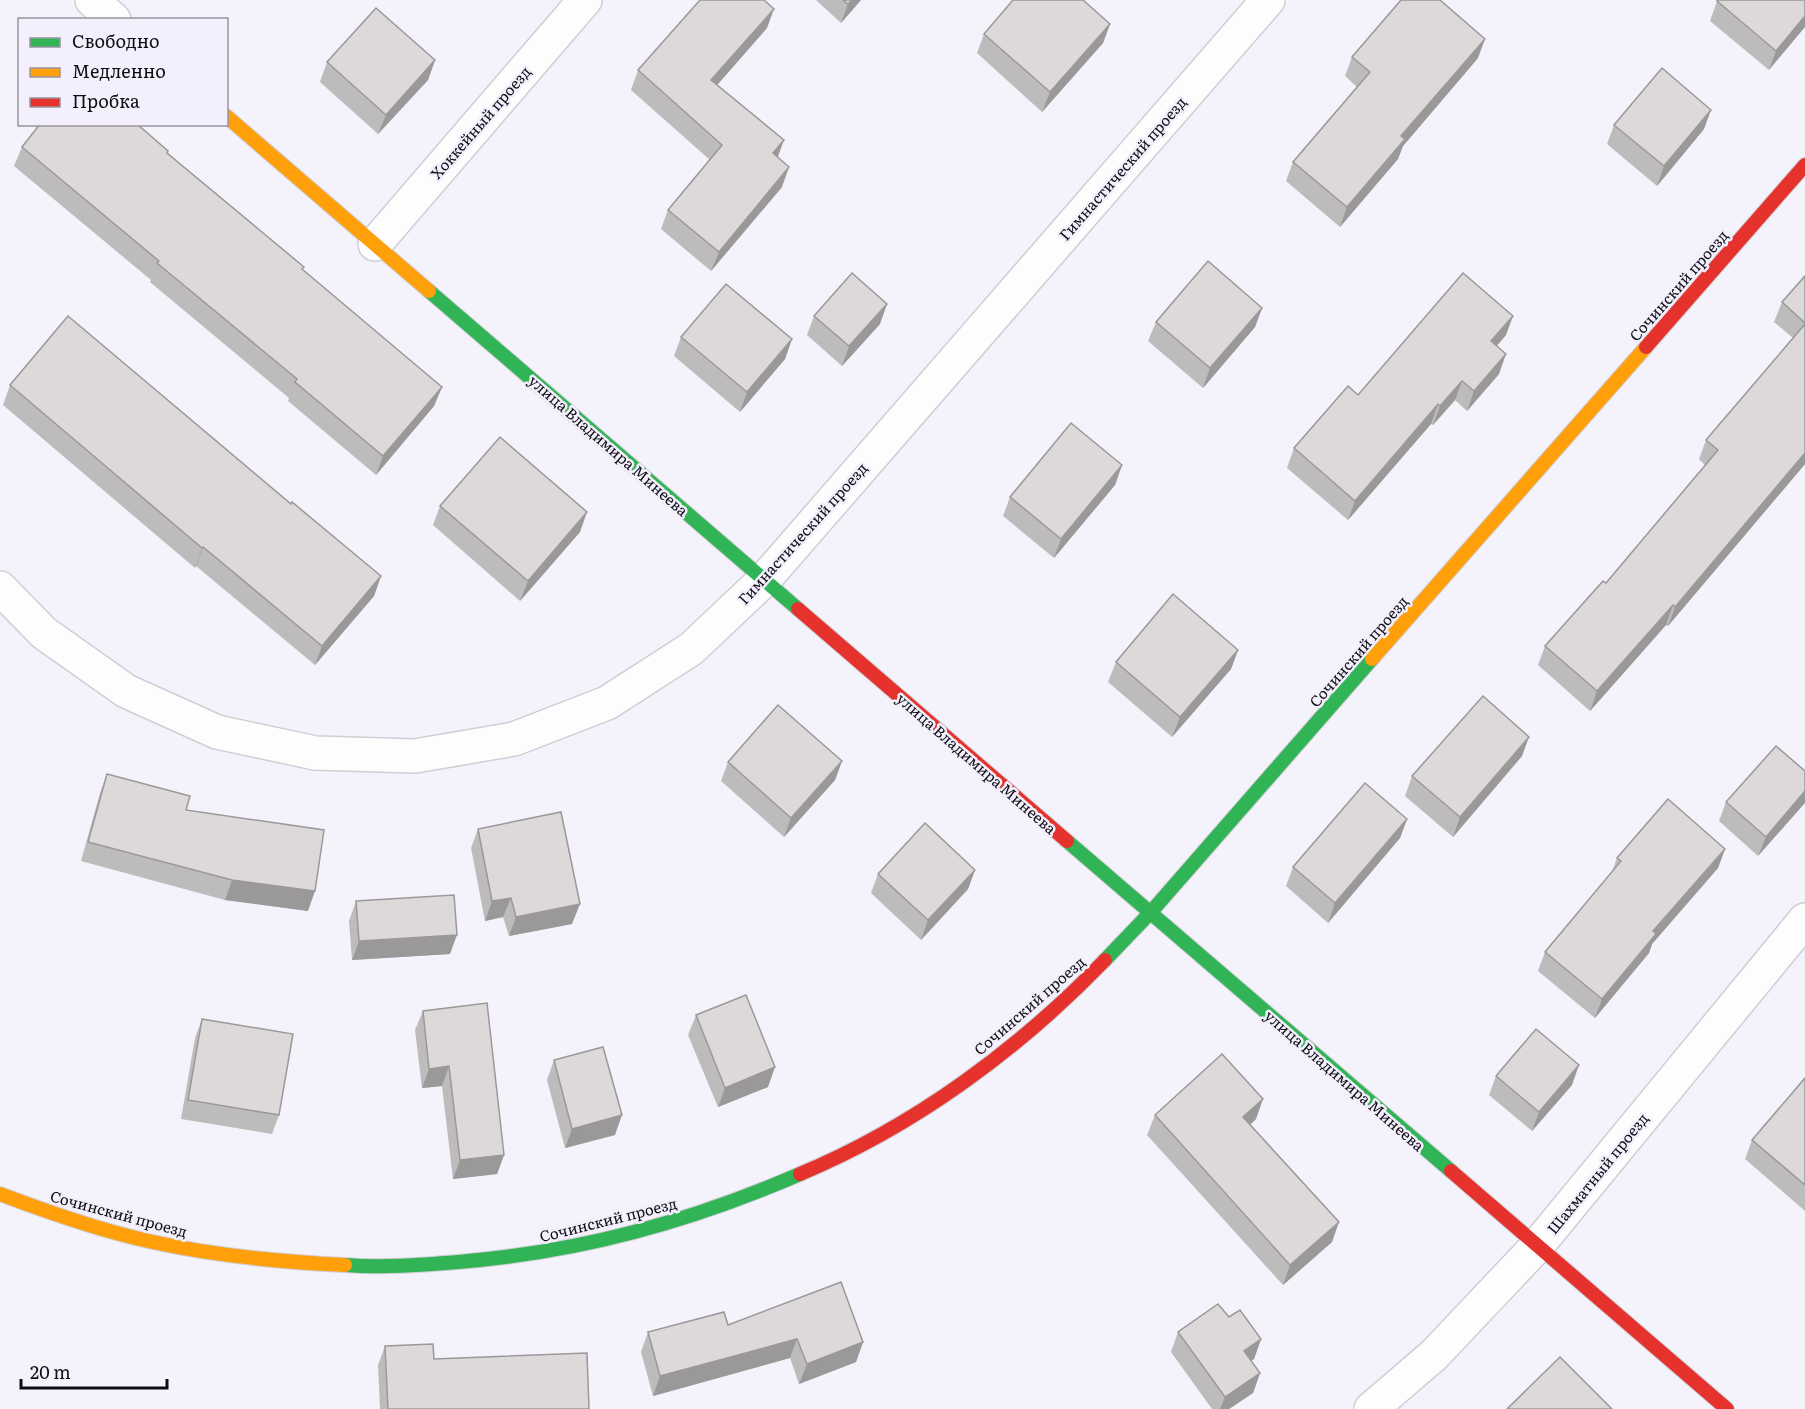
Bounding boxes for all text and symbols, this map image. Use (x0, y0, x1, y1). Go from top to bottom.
legend (18, 18, 228, 126)
text: Свободно (72, 27, 160, 54)
text: Медленно (72, 57, 166, 84)
street label: Хоккейный проезд (424, 61, 536, 183)
text: Пробка (72, 87, 140, 114)
street label: Гимнастический проезд (1053, 91, 1191, 245)
street label: Сочинский проезд (1623, 224, 1733, 346)
street label: улица Владимира Минеева (524, 369, 695, 522)
street label: Гимнастический проезд (732, 457, 872, 609)
street label: Сочинский проезд (1303, 590, 1413, 712)
street label: улица Владимира Минеева (892, 687, 1063, 840)
street label: Сочинский проезд (968, 950, 1090, 1060)
street label: улица Владимира Минеева (1260, 1004, 1431, 1157)
street label: Шахматный проезд (1541, 1107, 1653, 1239)
street label: Сочинский проезд (48, 1184, 190, 1242)
street label: Сочинский проезд (537, 1191, 679, 1247)
scale bar (21, 1352, 166, 1390)
text: 20 m (30, 1358, 71, 1385)

